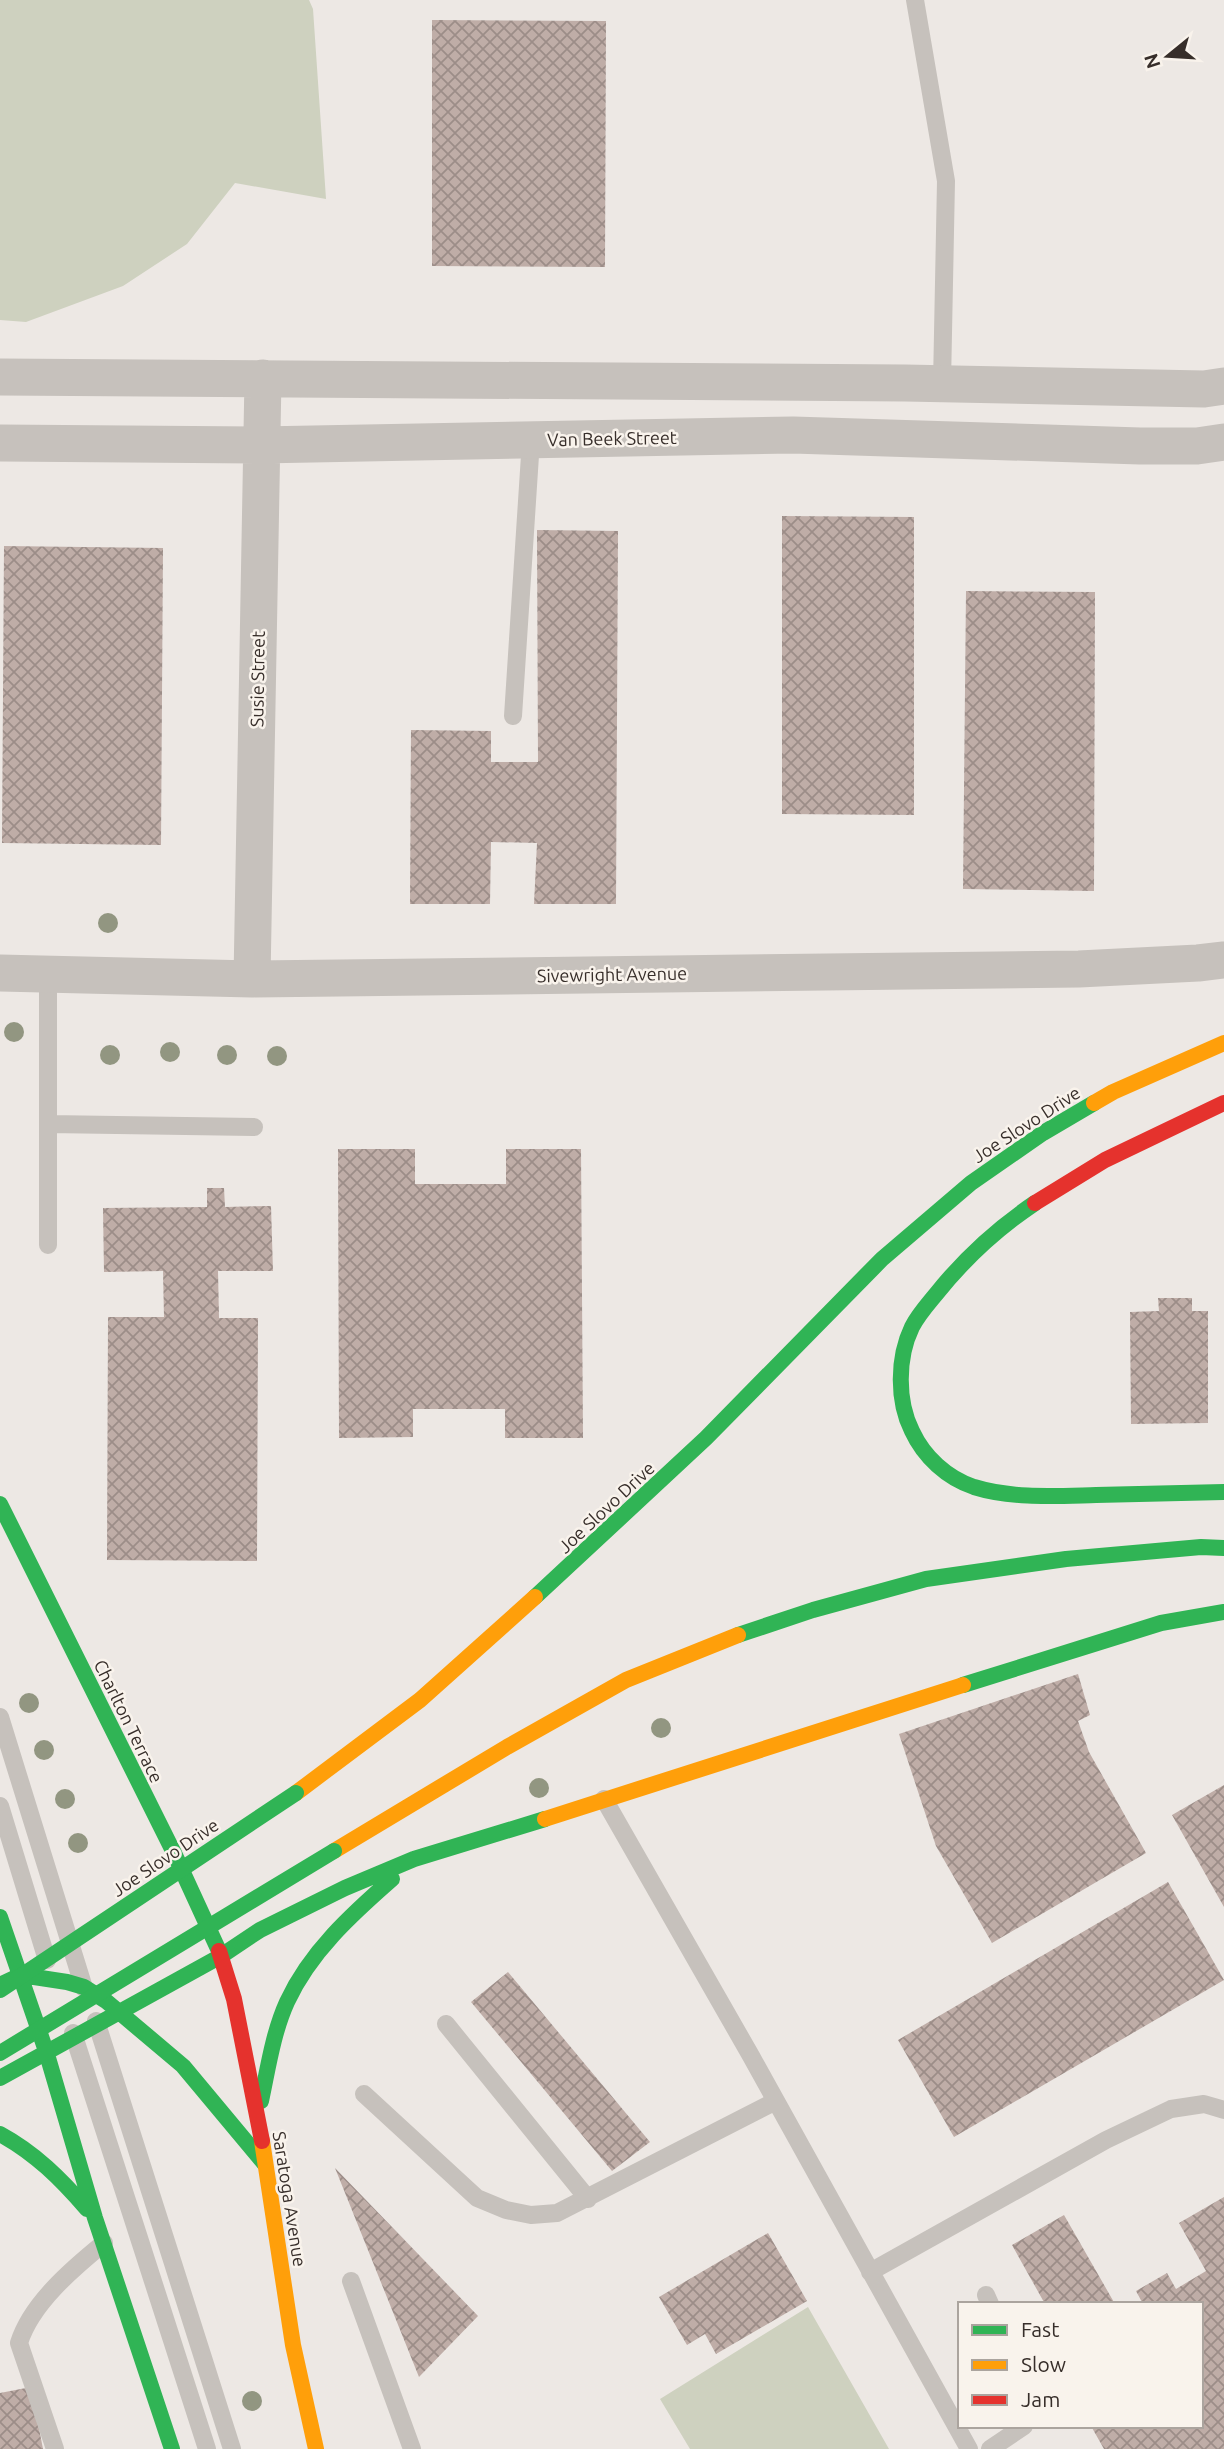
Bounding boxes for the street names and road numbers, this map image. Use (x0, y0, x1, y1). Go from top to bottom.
street label: Van Beek Street (547, 427, 677, 449)
street label: Susie Street (246, 631, 268, 727)
street label: Sivewright Avenue (537, 963, 687, 985)
street label: Joe Slovo Drive (969, 1082, 1083, 1166)
street label: Joe Slovo Drive (554, 1457, 658, 1557)
street label: Charlton Terrace (91, 1656, 167, 1786)
street label: Joe Slovo Drive (108, 1814, 222, 1900)
street label: Saratoga Avenue (269, 2130, 311, 2268)

